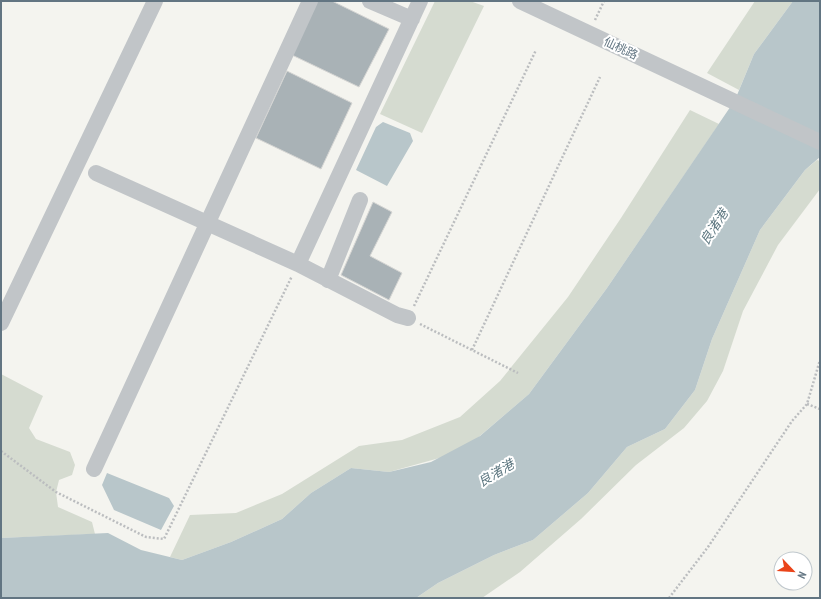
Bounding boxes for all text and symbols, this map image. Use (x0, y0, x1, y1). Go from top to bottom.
street label: 仙桃路 (602, 34, 640, 62)
water label: 良渚港 (696, 204, 733, 248)
water label: 良渚港 (475, 455, 519, 490)
north arrow (773, 551, 813, 591)
text: N (794, 570, 810, 581)

